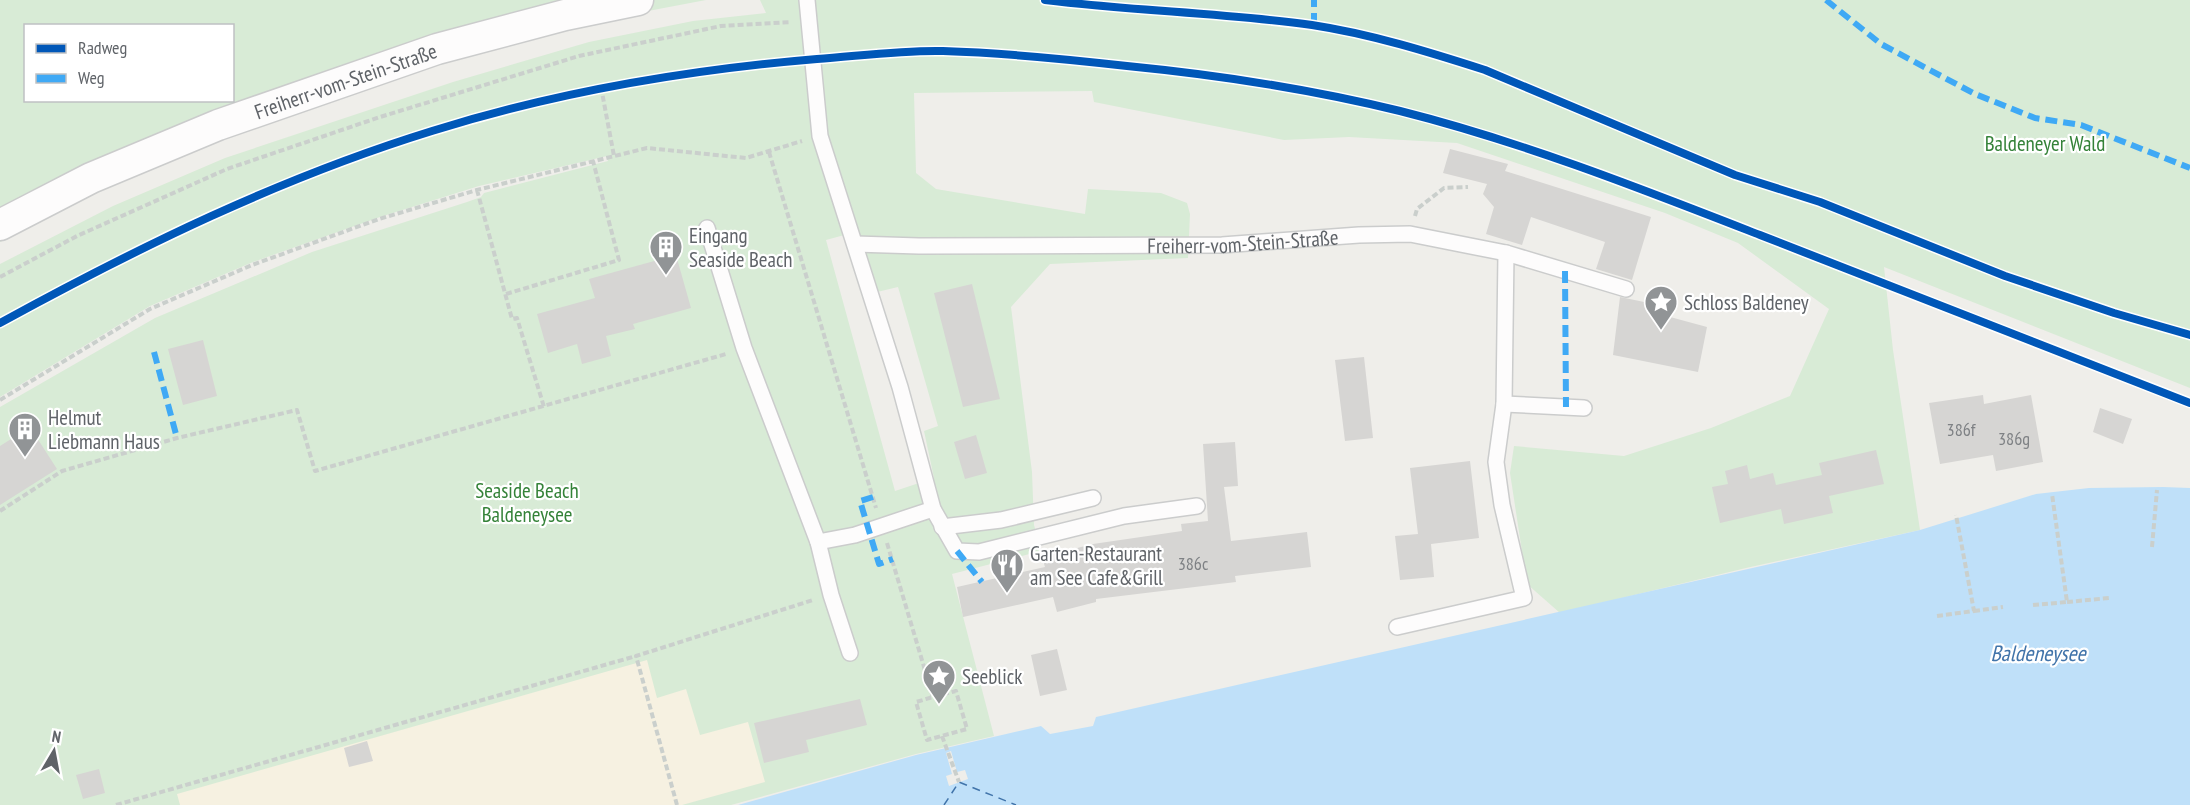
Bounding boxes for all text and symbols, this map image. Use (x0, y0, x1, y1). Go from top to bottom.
legend (24, 24, 234, 102)
text: Radweg (78, 36, 127, 59)
street label: Freiherr-vom-Stein-Straße (251, 37, 440, 125)
text: Weg (78, 66, 105, 89)
park label: Baldeneyer Wald (1985, 130, 2105, 157)
place label: Eingang Seaside Beach (689, 222, 793, 273)
street label: Freiherr-vom-Stein-Straße (1147, 223, 1339, 259)
building icon: Eingang Seaside Beach (648, 229, 684, 276)
place icon: Schloss Baldeney (1643, 284, 1679, 331)
place label: Schloss Baldeney (1684, 289, 1809, 316)
place label: Helmut Liebmann Haus (48, 404, 160, 455)
building icon: Helmut Liebmann Haus (7, 411, 43, 458)
house number: 386f (1947, 418, 1977, 441)
house number: 386g (1998, 427, 2030, 450)
park label: Seaside Beach Baldeneysee (475, 477, 579, 528)
place label: Garten-Restaurant am See Cafe&Grill (1030, 540, 1163, 591)
restaurant icon: Garten-Restaurant am See Cafe&Grill (989, 547, 1025, 594)
house number: 386c (1178, 552, 1209, 575)
water label: Baldeneysee (1991, 639, 2087, 667)
place icon: Seeblick (921, 658, 957, 705)
place label: Seeblick (962, 663, 1022, 690)
north arrow (24, 721, 84, 781)
text: N (51, 726, 63, 747)

